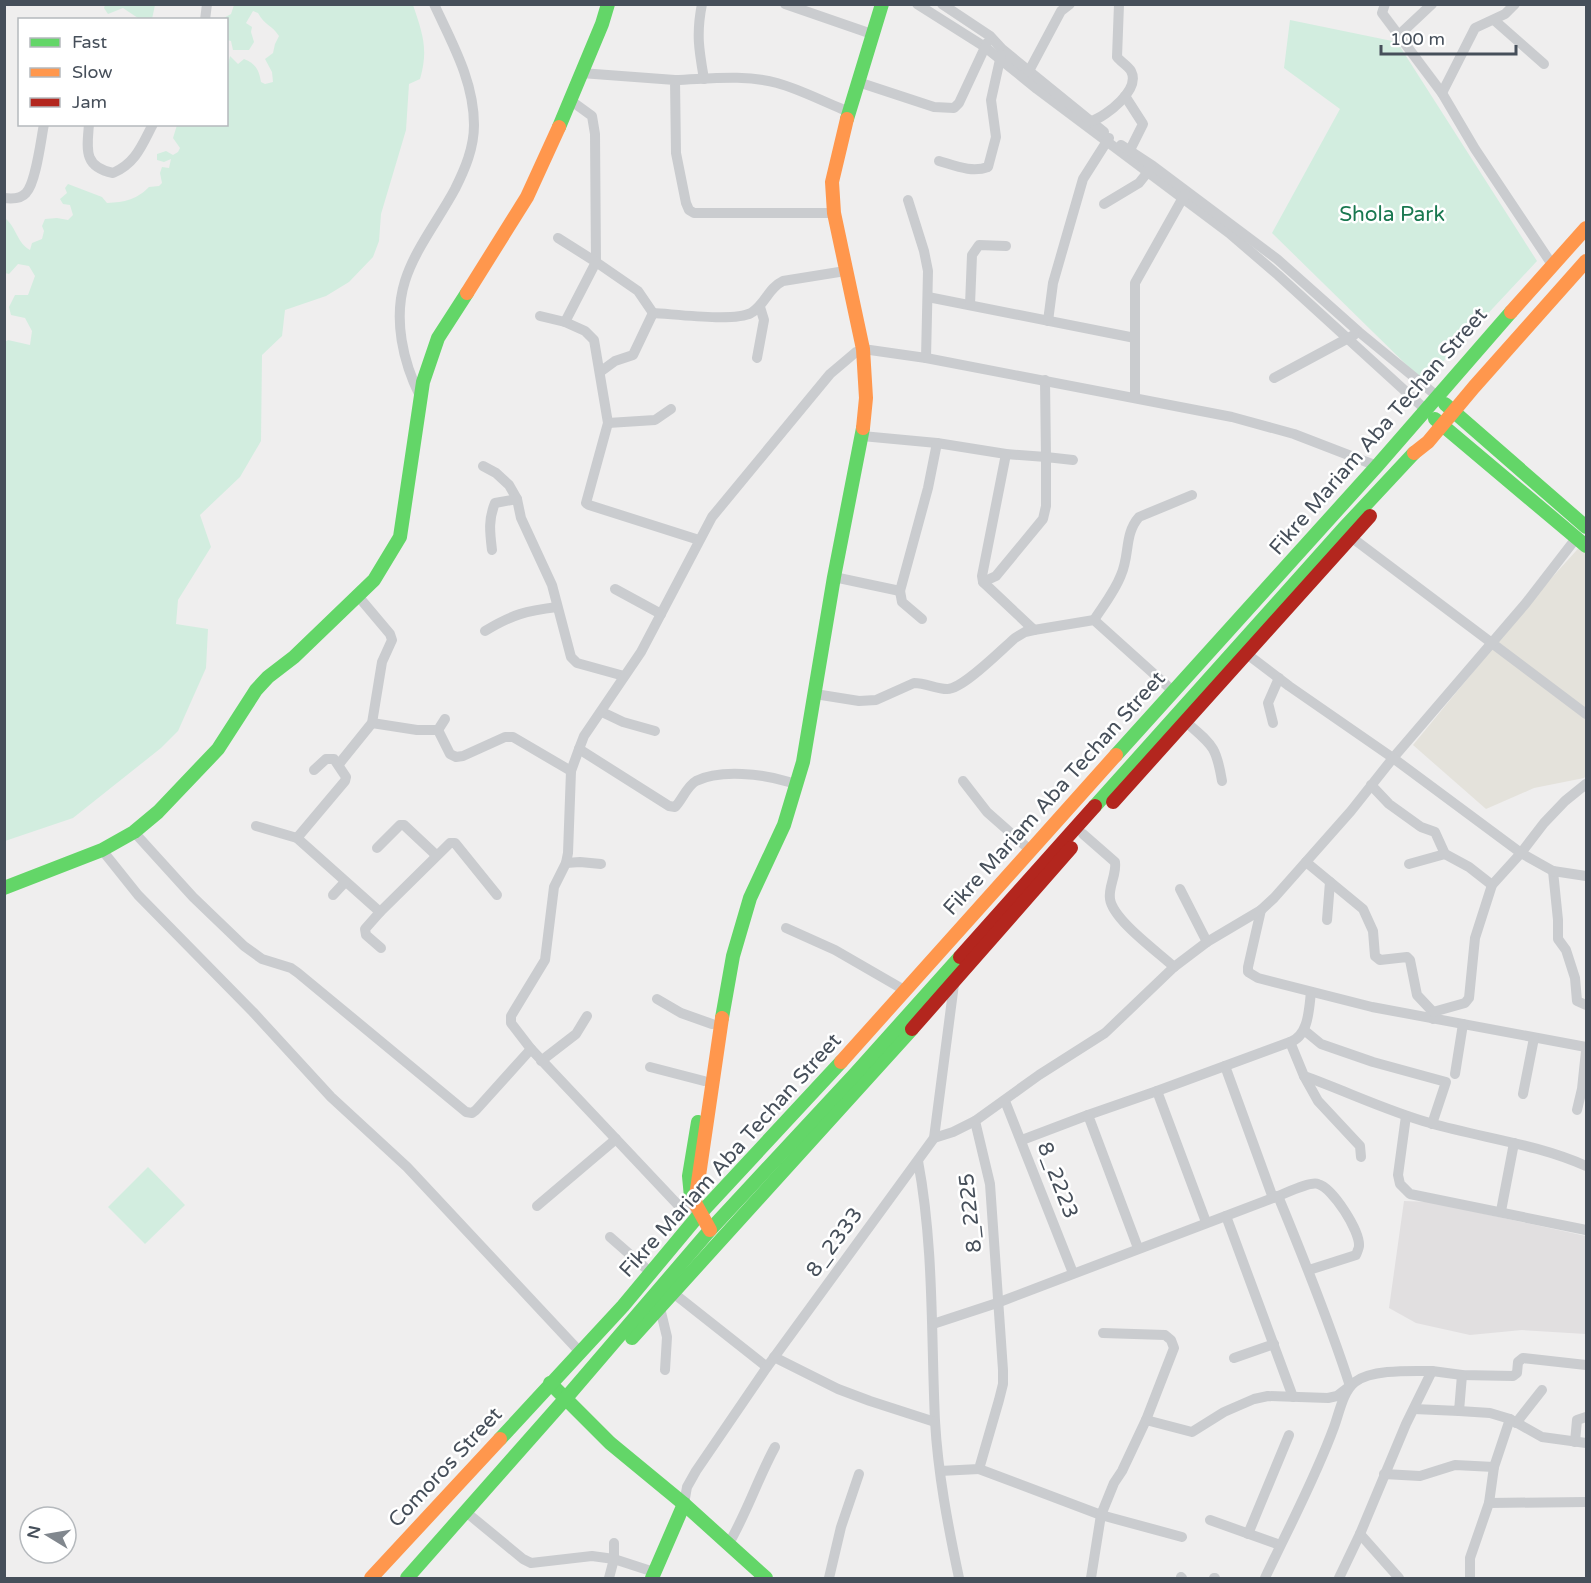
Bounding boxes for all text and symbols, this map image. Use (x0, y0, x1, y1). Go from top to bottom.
legend (18, 18, 228, 126)
scale bar (1381, 18, 1516, 56)
text: 100 m (1390, 28, 1445, 50)
text: Fast (72, 31, 107, 53)
text: Slow (72, 61, 113, 83)
text: Jam (72, 91, 107, 113)
park label: Shola Park (1339, 202, 1445, 227)
street label: Fikre Mariam Aba Techan Street (1264, 303, 1493, 560)
street label: Fikre Mariam Aba Techan Street (938, 666, 1171, 920)
street label: Fikre Mariam Aba Techan Street (614, 1028, 847, 1282)
street label: 8_2223 (1032, 1138, 1084, 1222)
street label: 8_2225 (954, 1172, 987, 1254)
street label: 8_2333 (801, 1203, 868, 1282)
street label: Comoros Street (383, 1402, 507, 1533)
north arrow (18, 1505, 78, 1565)
text: N (23, 1524, 45, 1541)

